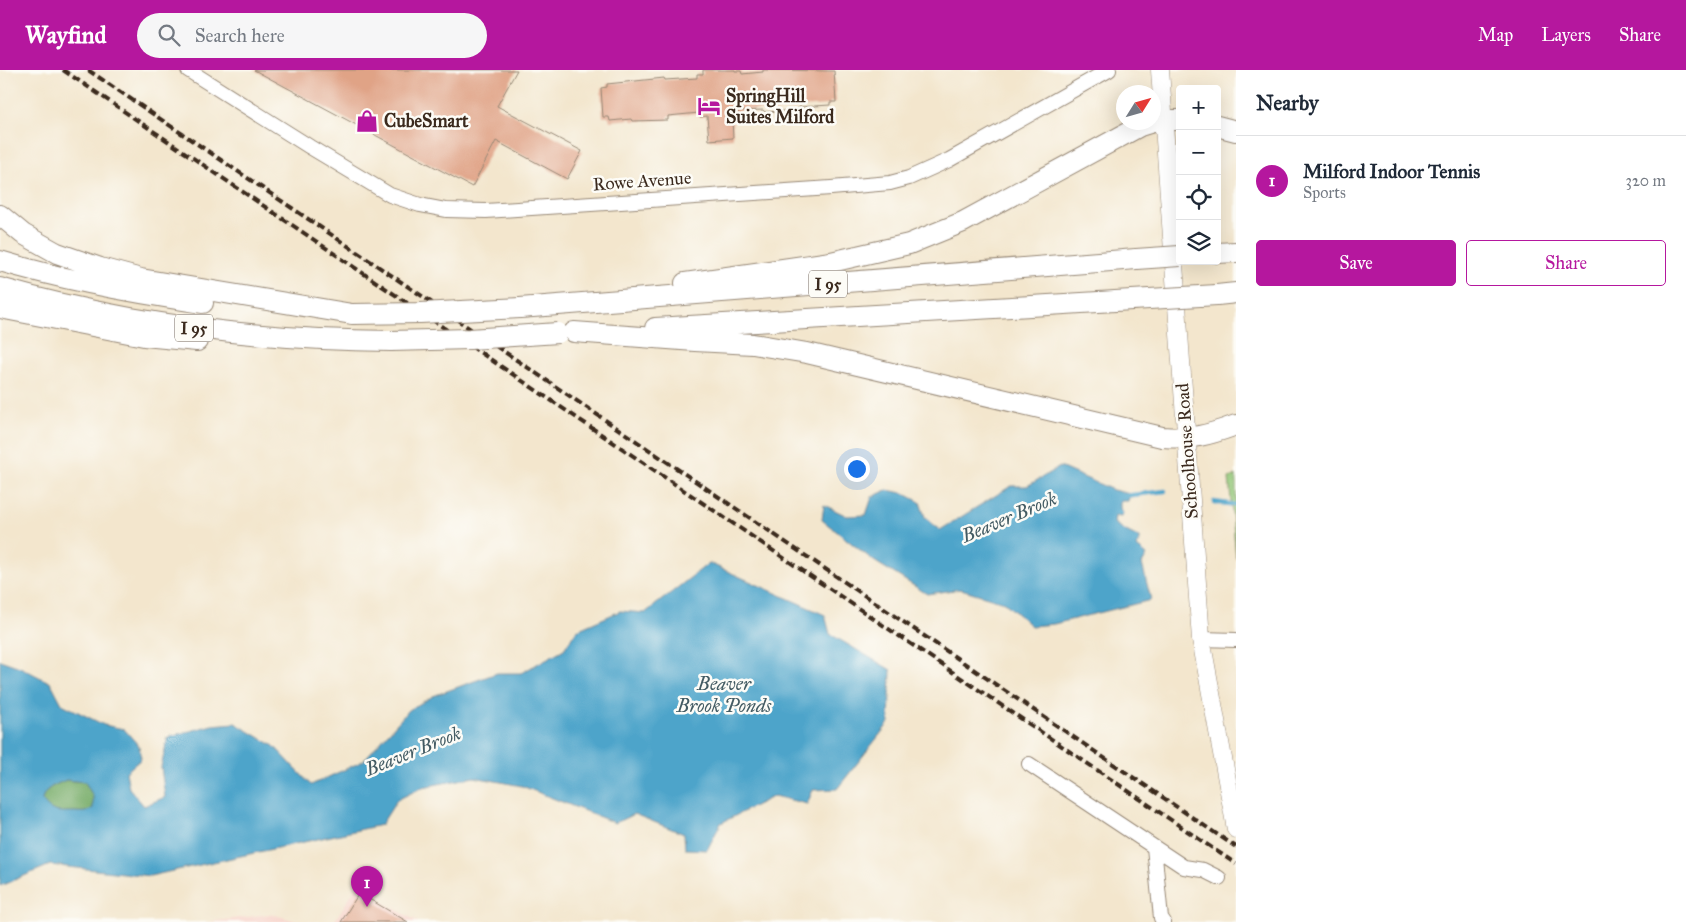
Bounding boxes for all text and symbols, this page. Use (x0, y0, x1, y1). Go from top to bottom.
search box (137, 13, 487, 58)
text: Wayfind (25, 20, 107, 50)
icon: search (155, 21, 183, 49)
text: Search here (195, 24, 285, 47)
text: Map (1478, 24, 1513, 46)
text: Layers (1541, 24, 1591, 46)
text: Share (1619, 24, 1661, 46)
place label: SpringHill Suites Milford (726, 85, 835, 128)
north arrow (1116, 85, 1161, 130)
map controls (1176, 85, 1221, 265)
button: + (1176, 85, 1221, 130)
text: Nearby (1256, 90, 1319, 116)
hotel icon: SpringHill Suites Milford (696, 93, 722, 119)
shop icon: CubeSmart (354, 108, 380, 134)
place label: CubeSmart (384, 110, 469, 132)
button: − (1176, 130, 1221, 175)
text: Milford Indoor Tennis (1303, 160, 1480, 183)
street label: Rowe Avenue (592, 167, 692, 195)
text: 1 (1269, 171, 1275, 190)
text: 320 m (1626, 171, 1666, 190)
button: locate (1176, 175, 1221, 220)
text: Sports (1303, 183, 1346, 202)
button: layers (1176, 220, 1221, 265)
button: Save (1256, 240, 1456, 286)
button: Share (1466, 240, 1666, 286)
road number: I 95 (809, 270, 847, 298)
road number: I 95 (175, 314, 213, 342)
street label: Schoolhouse Road (1171, 382, 1203, 520)
your location (844, 456, 870, 482)
water label: Beaver Brook (957, 486, 1061, 548)
water label: Beaver Brook Ponds (676, 672, 772, 717)
water label: Beaver Brook (361, 721, 465, 781)
pin: 1 (351, 866, 383, 907)

